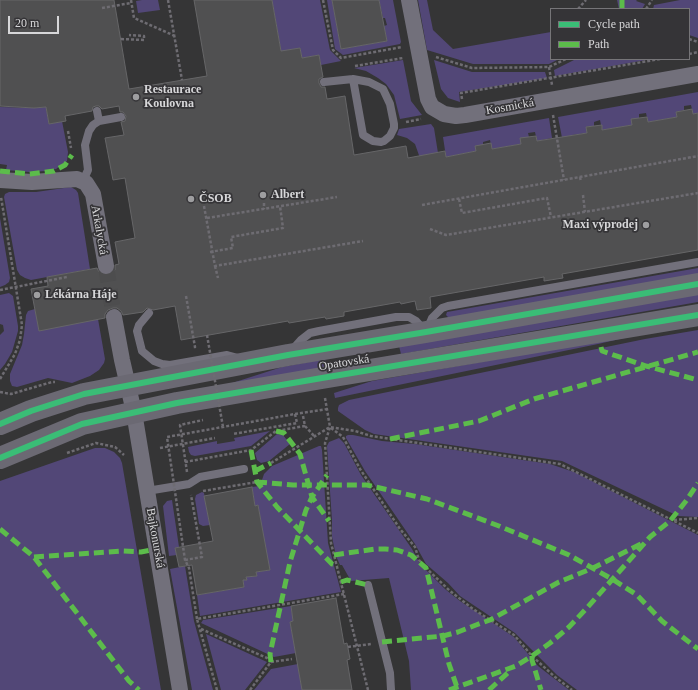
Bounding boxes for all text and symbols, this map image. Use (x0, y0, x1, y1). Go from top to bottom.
scale bar (10, 8, 61, 34)
legend (550, 8, 690, 60)
text: 20 m (15, 16, 39, 30)
text: Cycle path (588, 17, 640, 31)
text: Path (588, 37, 609, 51)
place label: Restaurace Koulovna (144, 83, 201, 111)
marker: Restaurace Koulovna (131, 92, 141, 102)
street label: Kosmická (485, 96, 535, 118)
place label: Albert (271, 188, 304, 202)
marker: Albert (258, 190, 268, 200)
place label: ČSOB (199, 192, 232, 206)
marker: ČSOB (186, 194, 196, 204)
street label: Arkalycká (88, 204, 110, 256)
place label: Maxi výprodej (563, 218, 638, 232)
marker: Maxi výprodej (641, 220, 651, 230)
place label: Lékárna Háje (45, 288, 117, 302)
marker: Lékárna Háje (32, 290, 42, 300)
street label: Opatovská (318, 352, 370, 374)
street label: Bajkonurská (143, 507, 167, 569)

